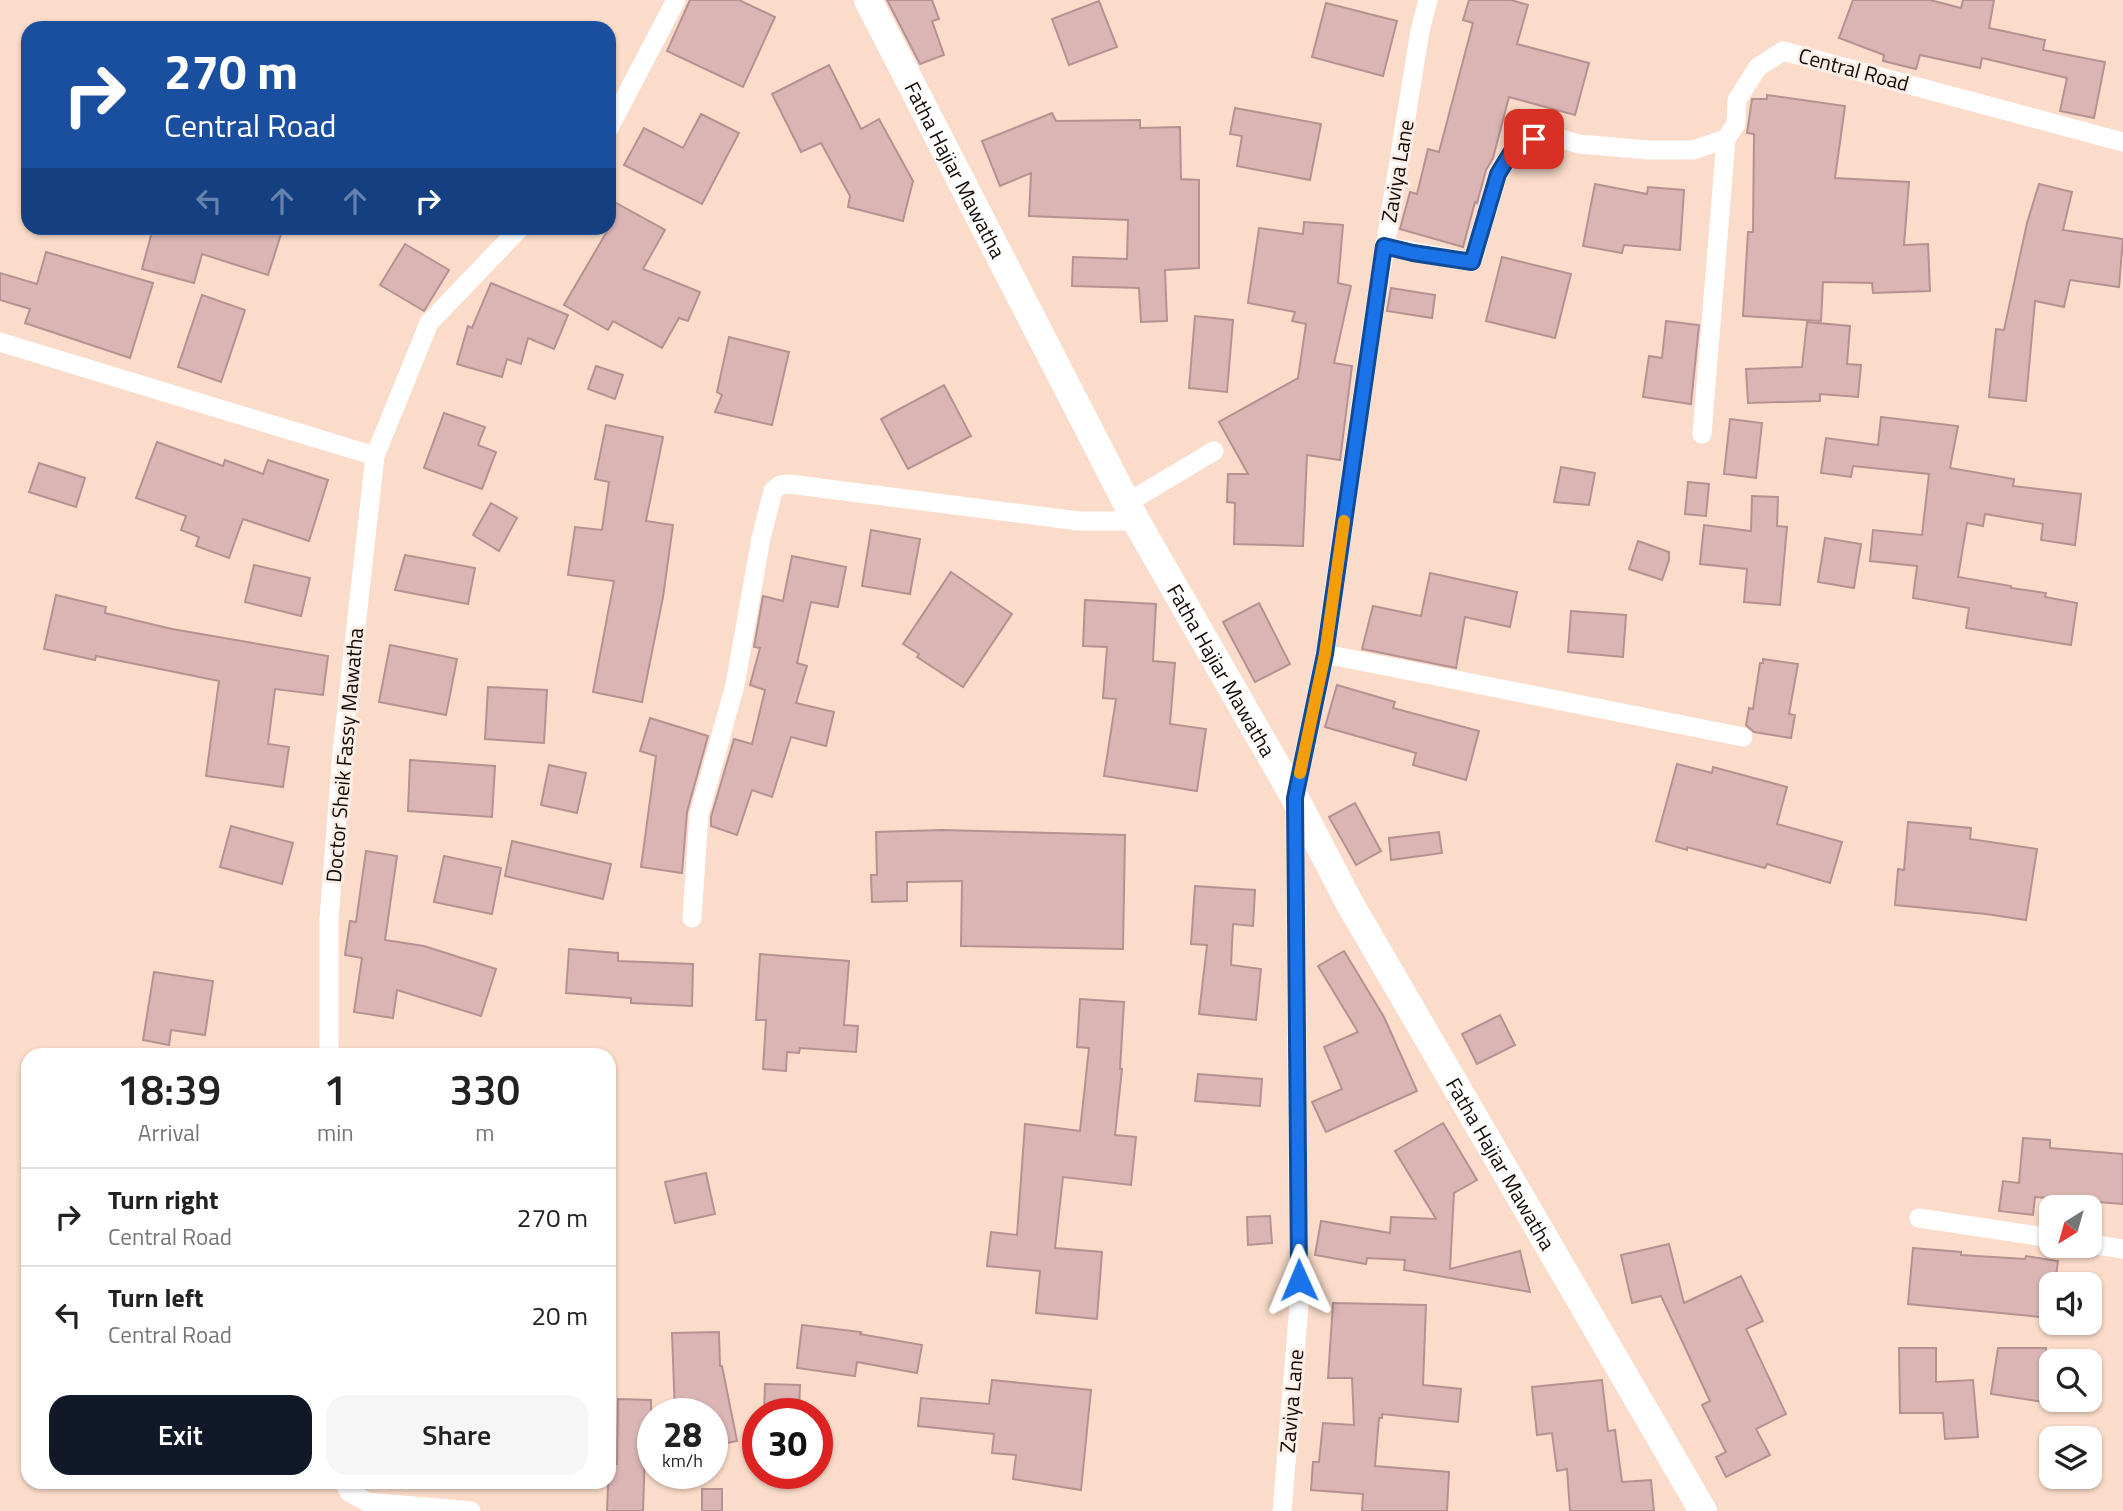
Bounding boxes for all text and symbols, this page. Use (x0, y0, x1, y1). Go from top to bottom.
text: 270 m (164, 33, 298, 108)
street label: Central Road (1795, 39, 1913, 99)
icon: right (49, 49, 140, 140)
street label: Fatha Hajiar Mawatha (897, 76, 1014, 264)
text: Central Road (164, 101, 336, 149)
pin (1504, 109, 1564, 169)
street label: Zaviya Lane (1372, 117, 1422, 225)
icon: arrive (1515, 120, 1553, 158)
icon: left (190, 182, 228, 220)
icon: ahead (263, 182, 301, 220)
icon: ahead (336, 182, 374, 220)
icon: right (409, 182, 447, 220)
street label: Fatha Hajiar Mawatha (1159, 578, 1284, 763)
street label: Doctor Sheik Fassy Mawatha (317, 626, 371, 884)
text: 18:39 (117, 1057, 221, 1121)
text: 1 (324, 1057, 347, 1121)
text: 330 (450, 1057, 520, 1121)
street label: Fatha Hajiar Mawatha (1438, 1071, 1564, 1256)
text: Arrival (138, 1115, 200, 1150)
text: min (317, 1115, 354, 1150)
text: m (475, 1115, 494, 1150)
text: Turn right (108, 1180, 219, 1219)
north arrow (2039, 1195, 2102, 1258)
map controls (2039, 1195, 2102, 1489)
icon: right (49, 1198, 87, 1236)
text: 270 m (517, 1198, 588, 1237)
text: Central Road (108, 1219, 232, 1254)
position arrow (1262, 1243, 1336, 1317)
button: sound (2039, 1272, 2102, 1335)
text: Turn left (108, 1278, 203, 1317)
icon: left (49, 1296, 87, 1334)
text: 20 m (531, 1296, 588, 1335)
text: Central Road (108, 1317, 232, 1352)
street label: Zaviya Lane (1271, 1348, 1311, 1454)
button: search (2039, 1349, 2102, 1412)
button: Exit (49, 1395, 312, 1475)
button: Share (326, 1395, 588, 1475)
speed limit sign: 30 (742, 1398, 833, 1489)
text: 28 (663, 1407, 702, 1461)
button: layers (2039, 1426, 2102, 1489)
text: km/h (662, 1447, 703, 1474)

